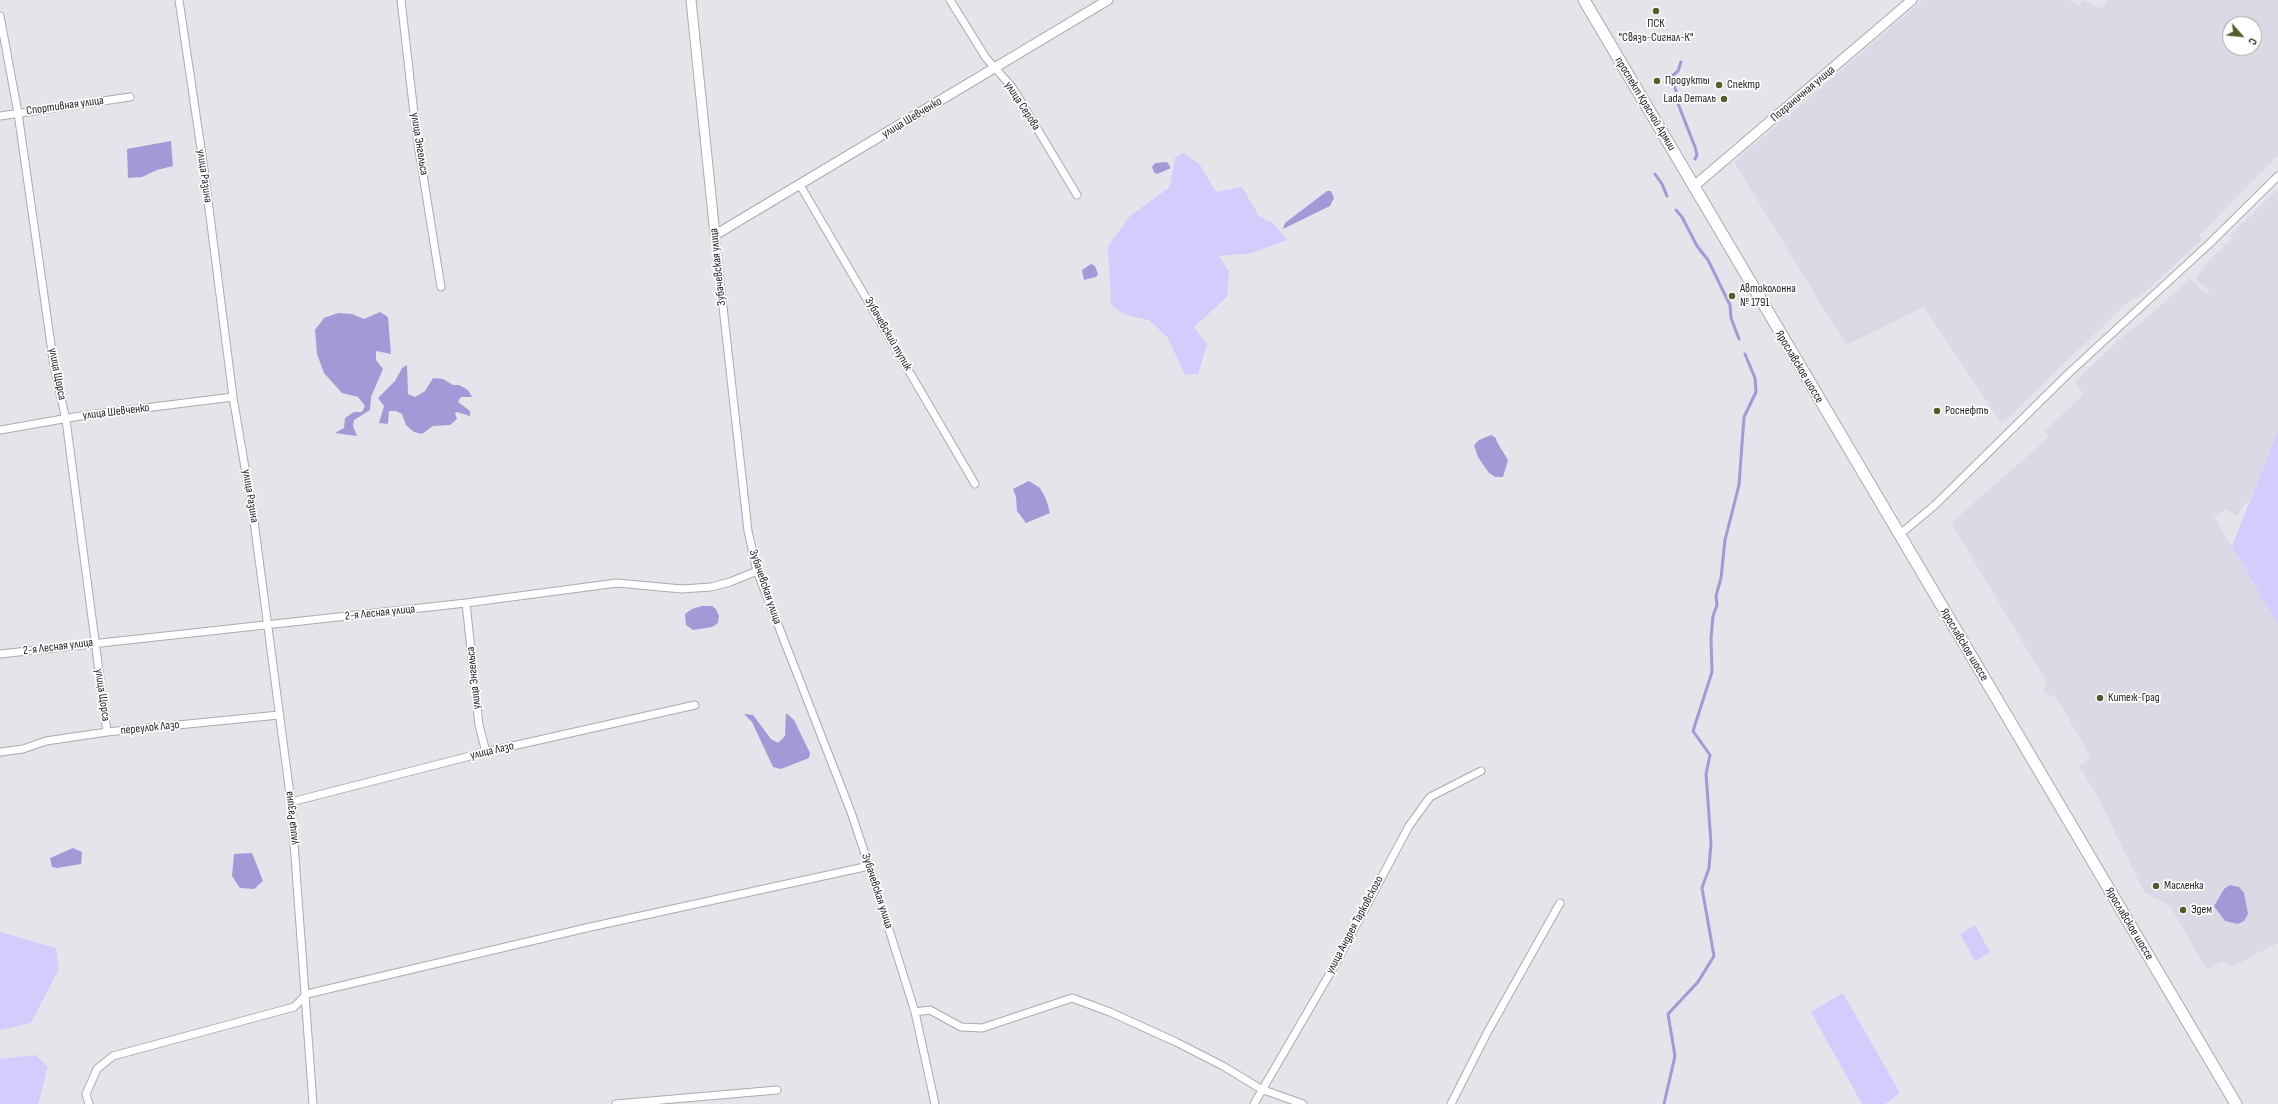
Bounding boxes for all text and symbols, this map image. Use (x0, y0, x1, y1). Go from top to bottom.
marker: ПСК "Связь-Сигнал-К" (1651, 6, 1661, 16)
north arrow (2222, 16, 2262, 56)
place label: ПСК "Связь-Сигнал-К" (1619, 17, 1693, 45)
text: С (2245, 36, 2259, 47)
street label: проспект Красной Армии (1611, 55, 1679, 153)
street label: Пограничная улица (1768, 63, 1838, 125)
place label: Продукты (1665, 74, 1710, 88)
marker: Продукты (1652, 76, 1662, 86)
place label: Спектр (1727, 78, 1760, 92)
street label: улица Серова (1001, 79, 1043, 133)
marker: Спектр (1714, 80, 1724, 90)
place label: Lada Dеталь (1663, 92, 1716, 106)
street label: Спортивная улица (25, 93, 105, 119)
street label: улица Шевченко (879, 94, 945, 142)
marker: Lada Dеталь (1719, 94, 1729, 104)
street label: улица Энгельса (407, 112, 431, 176)
street label: улица Разина (193, 148, 215, 204)
street label: Зубачевская улица (707, 227, 729, 307)
place label: Автоколонна № 1791 (1740, 282, 1796, 310)
marker: Автоколонна № 1791 (1727, 291, 1737, 301)
street label: Зубачевский тупик (861, 295, 915, 373)
street label: Ярославское шоссе (1772, 328, 1826, 406)
street label: улица Щорса (45, 347, 69, 401)
street label: улица Шевченко (82, 401, 150, 423)
place label: Роснефть (1945, 404, 1989, 418)
marker: Роснефть (1932, 406, 1942, 416)
street label: улица Разина (239, 468, 261, 524)
street label: Зубачевская улица (745, 548, 785, 626)
street label: 2-я Лесная улица (344, 602, 416, 624)
street label: Ярославское шоссе (1937, 606, 1991, 684)
street label: 2-я Лесная улица (22, 636, 94, 658)
street label: улица Энгельса (464, 646, 484, 710)
street label: улица Щорса (91, 668, 113, 722)
place label: Китеж-Град (2108, 691, 2160, 705)
marker: Китеж-Град (2095, 693, 2105, 703)
street label: переулок Лазо (120, 718, 180, 738)
street label: улица Лазо (469, 739, 515, 763)
street label: улица Разина (282, 790, 302, 846)
street label: Зубачевская улица (858, 852, 896, 930)
street label: улица Андрея Тарковского (1323, 874, 1387, 976)
place label: Масленка (2164, 879, 2204, 893)
marker: Масленка (2151, 881, 2161, 891)
street label: Ярославское шоссе (2102, 885, 2156, 963)
place label: Эдем (2191, 903, 2212, 917)
marker: Эдем (2178, 905, 2188, 915)

